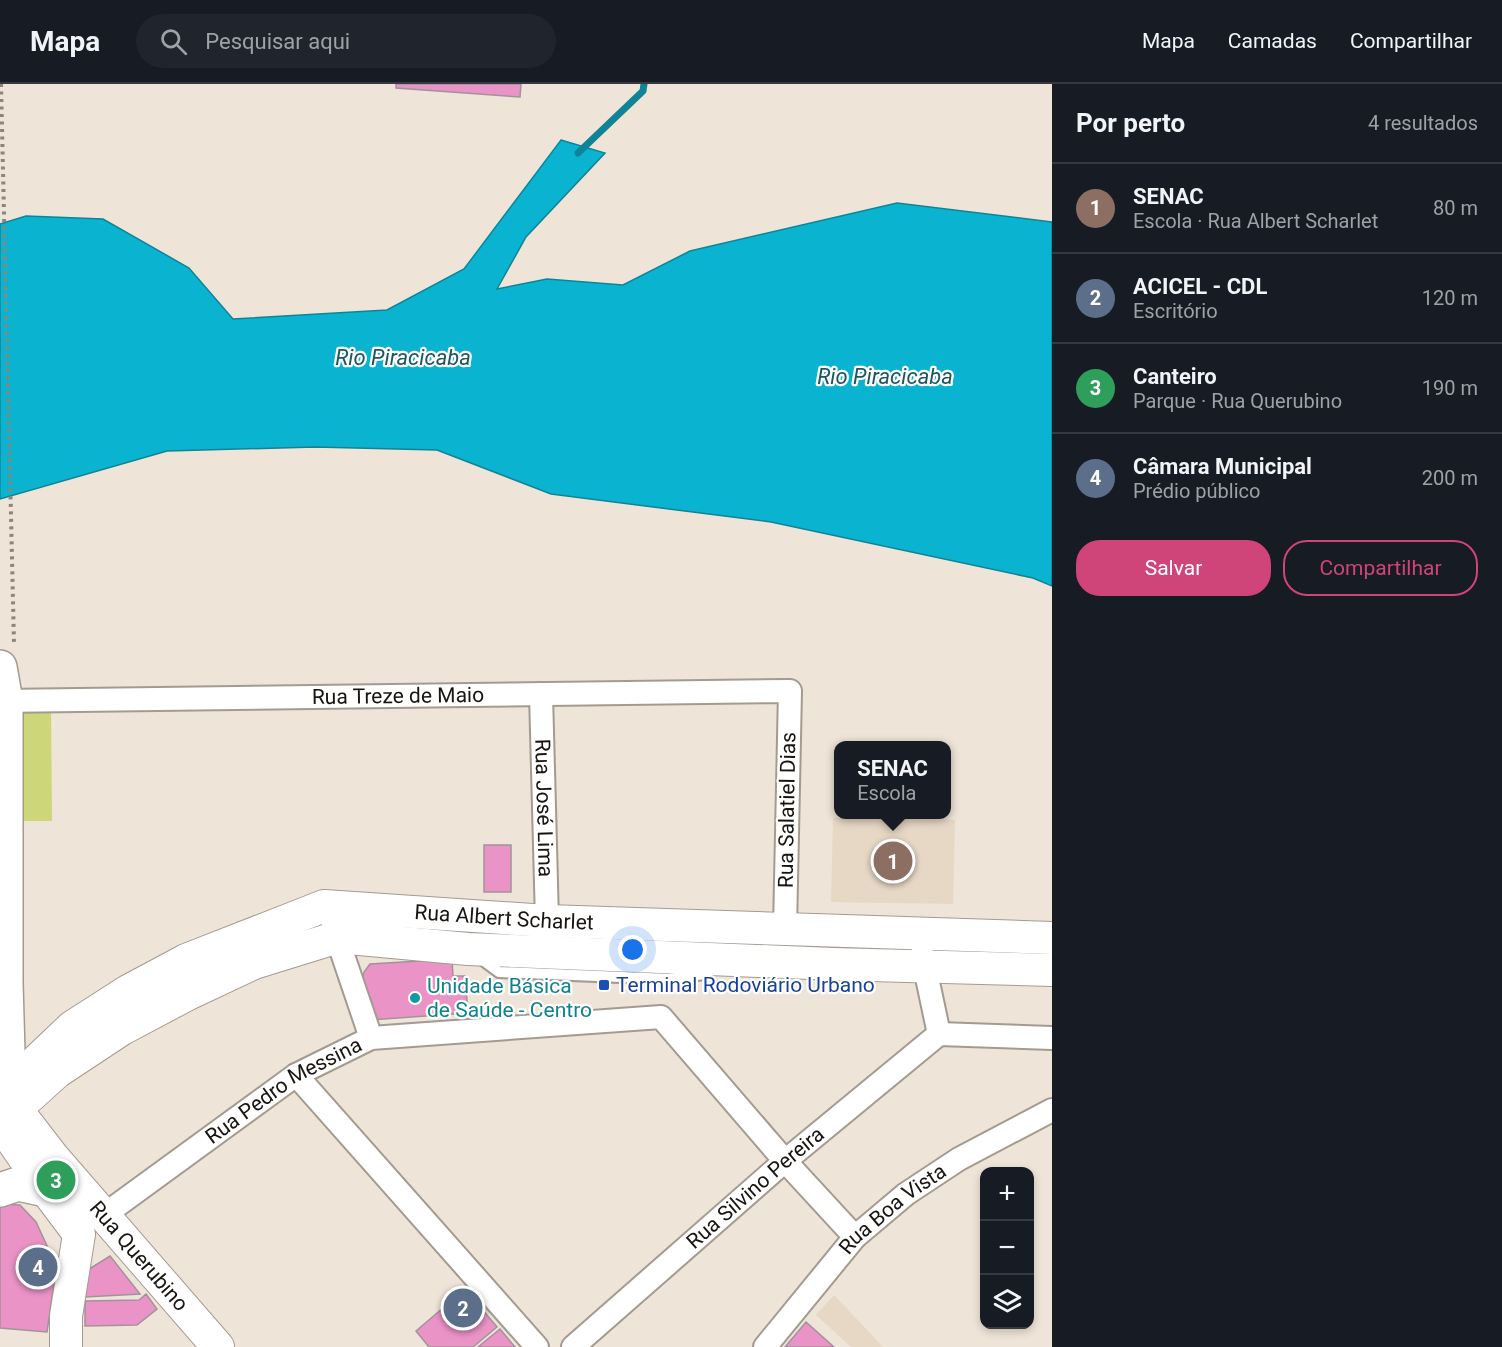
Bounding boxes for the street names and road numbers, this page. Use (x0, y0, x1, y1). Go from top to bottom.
street label: Rua Treze de Maio (312, 683, 484, 709)
street label: Rua Salatiel Dias (774, 732, 800, 888)
street label: Rua José Lima (530, 739, 558, 877)
street label: Rua Albert Scharlet (414, 900, 594, 935)
street label: Rua Pedro Messina (201, 1032, 366, 1149)
street label: Rua Silvino Pereira (682, 1122, 829, 1254)
street label: Rua Boa Vista (834, 1159, 951, 1259)
street label: Rua Querubino (85, 1196, 193, 1316)

